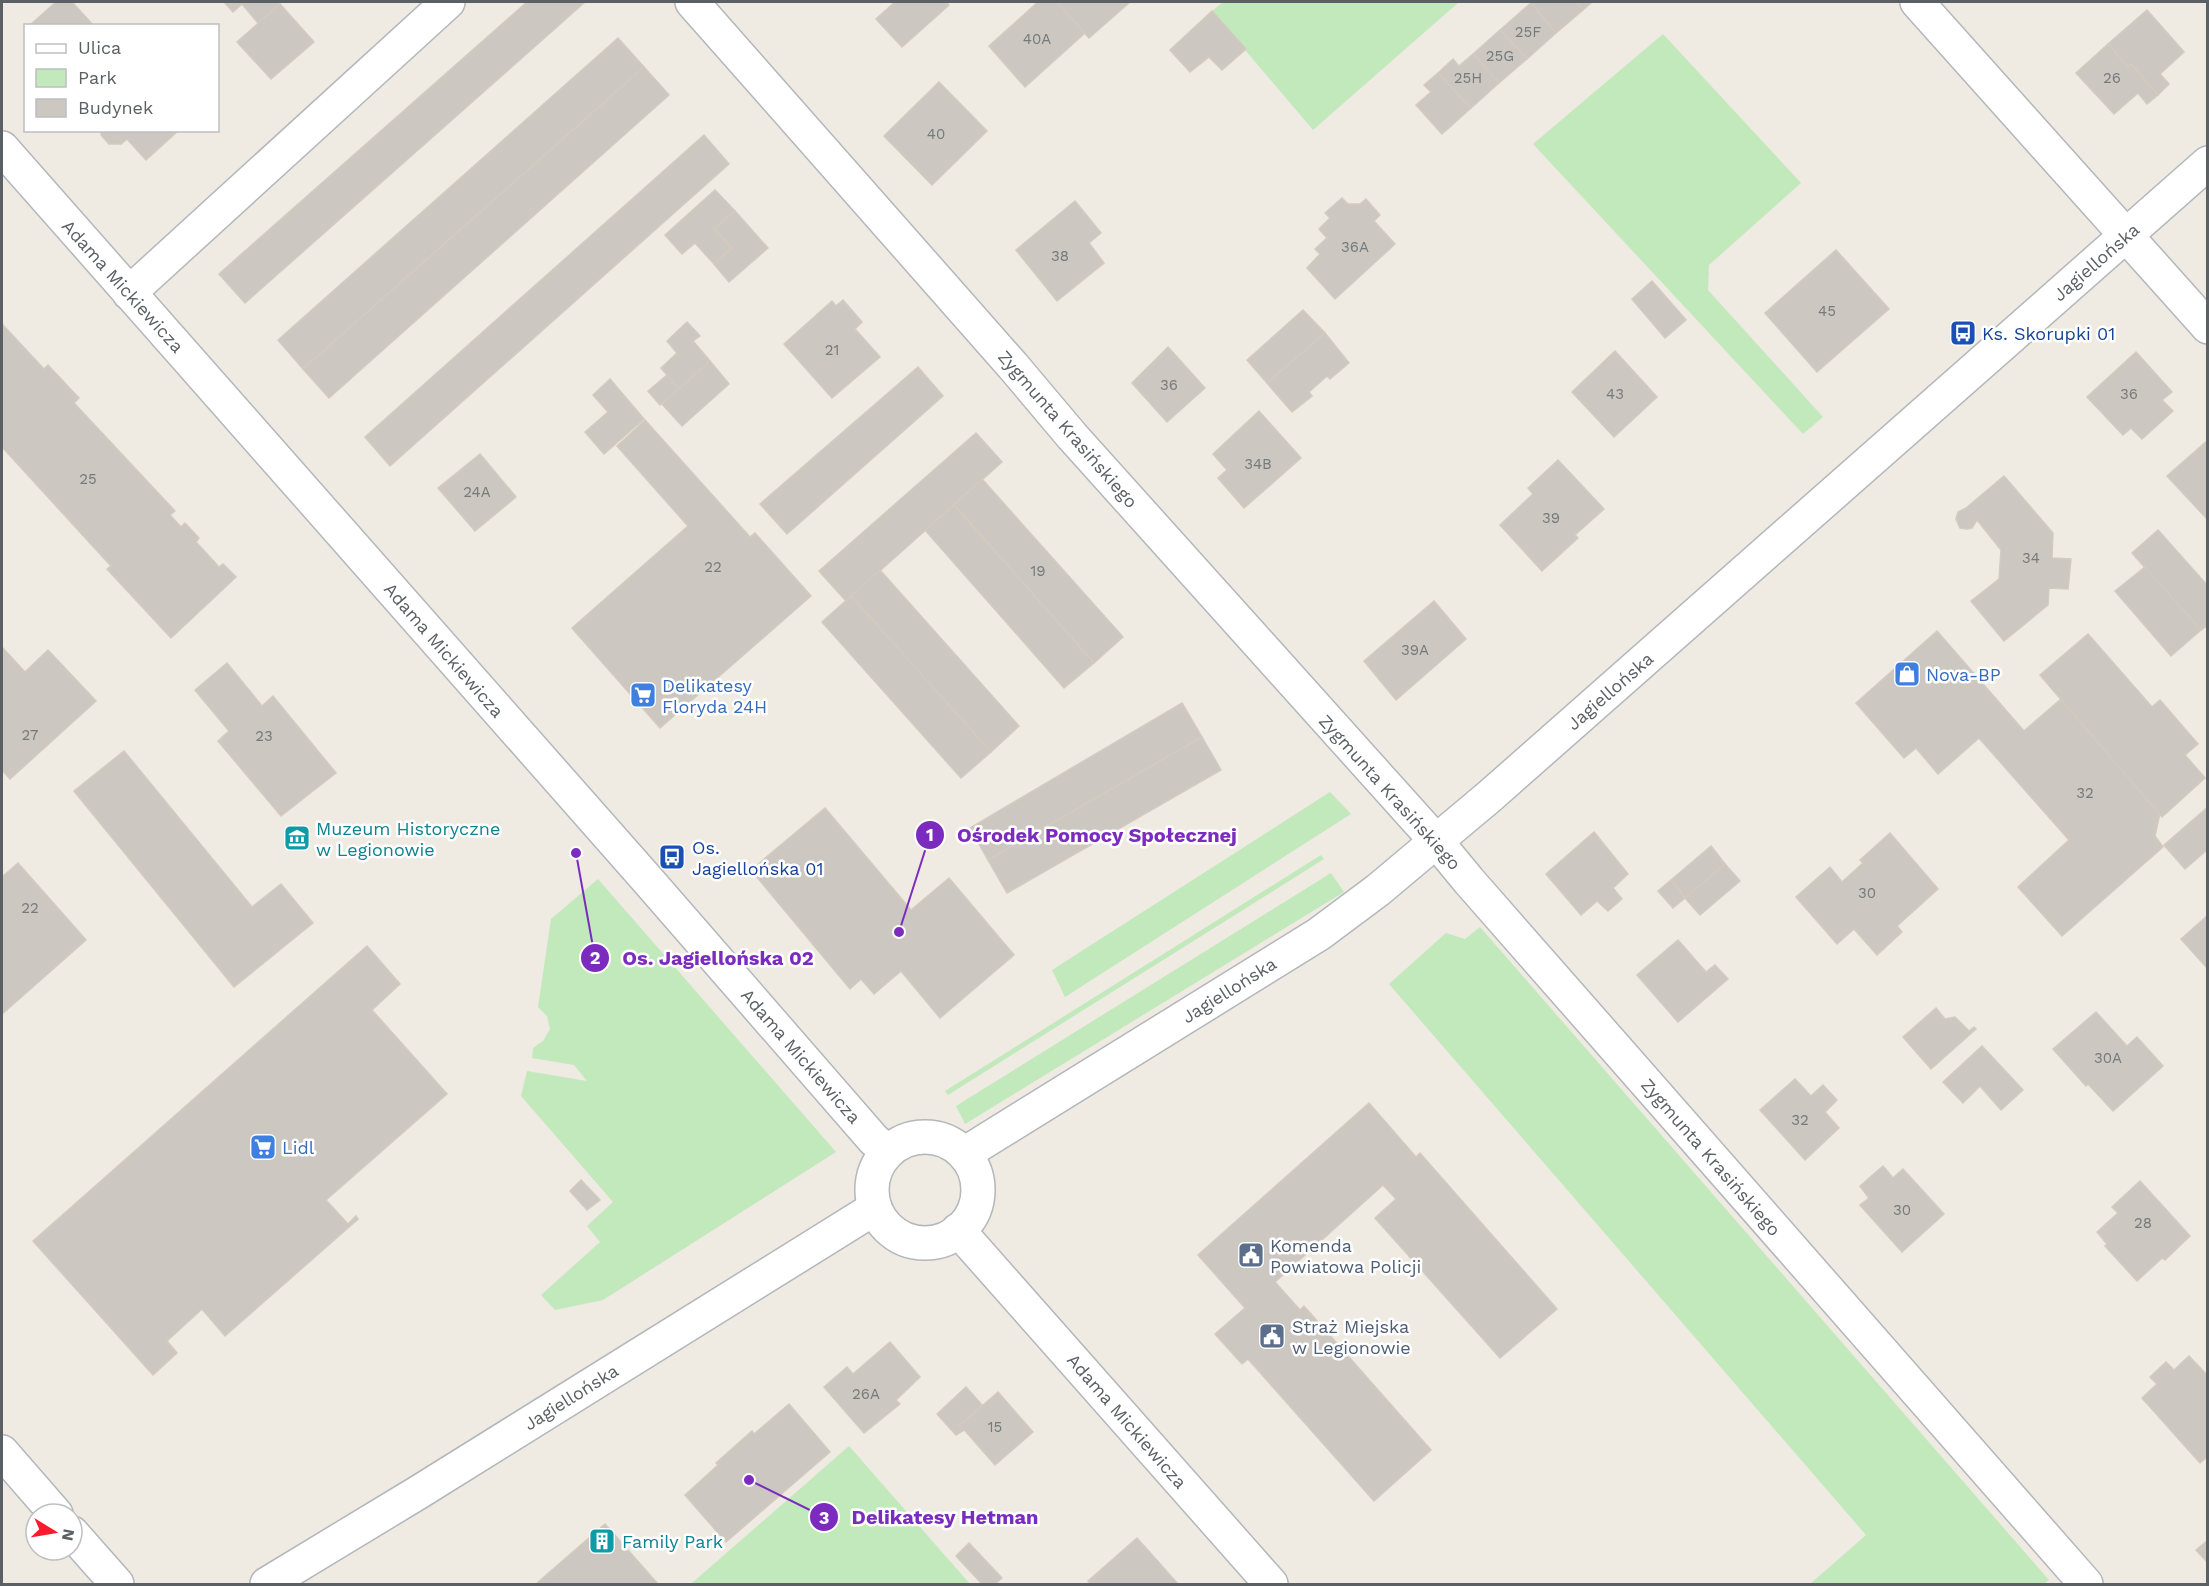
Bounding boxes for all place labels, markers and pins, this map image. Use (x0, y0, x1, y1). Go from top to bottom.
bus stop icon: Ks. Skorupki 01 (1948, 318, 1978, 348)
place label: Ks. Skorupki 01 (1982, 323, 2115, 344)
shop icon: Nova-BP (1892, 659, 1922, 689)
place label: Nova-BP (1926, 664, 2001, 685)
place label: Delikatesy Floryda 24H (662, 675, 767, 717)
supermarket icon: Delikatesy Floryda 24H (628, 680, 658, 710)
callout: Ośrodek Pomocy Społecznej (915, 816, 1249, 854)
place label: Muzeum Historyczne w Legionowie (316, 818, 500, 860)
museum icon: Muzeum Historyczne w Legionowie (282, 823, 312, 853)
place label: Os. Jagiellońska 01 (692, 837, 823, 879)
bus stop icon: Os. Jagiellońska 01 (657, 842, 687, 872)
callout: Os. Jagiellońska 02 (580, 939, 826, 977)
supermarket icon: Lidl (248, 1132, 278, 1162)
place label: Lidl (282, 1137, 315, 1158)
place label: Komenda Powiatowa Policji (1270, 1235, 1421, 1277)
public building icon: Komenda Powiatowa Policji (1236, 1240, 1266, 1270)
place label: Straż Miejska w Legionowie (1292, 1316, 1411, 1358)
public building icon: Straż Miejska w Legionowie (1257, 1321, 1287, 1351)
callout: Delikatesy Hetman (809, 1498, 1050, 1536)
building icon: Family Park (587, 1526, 617, 1556)
place label: Family Park (622, 1531, 723, 1552)

